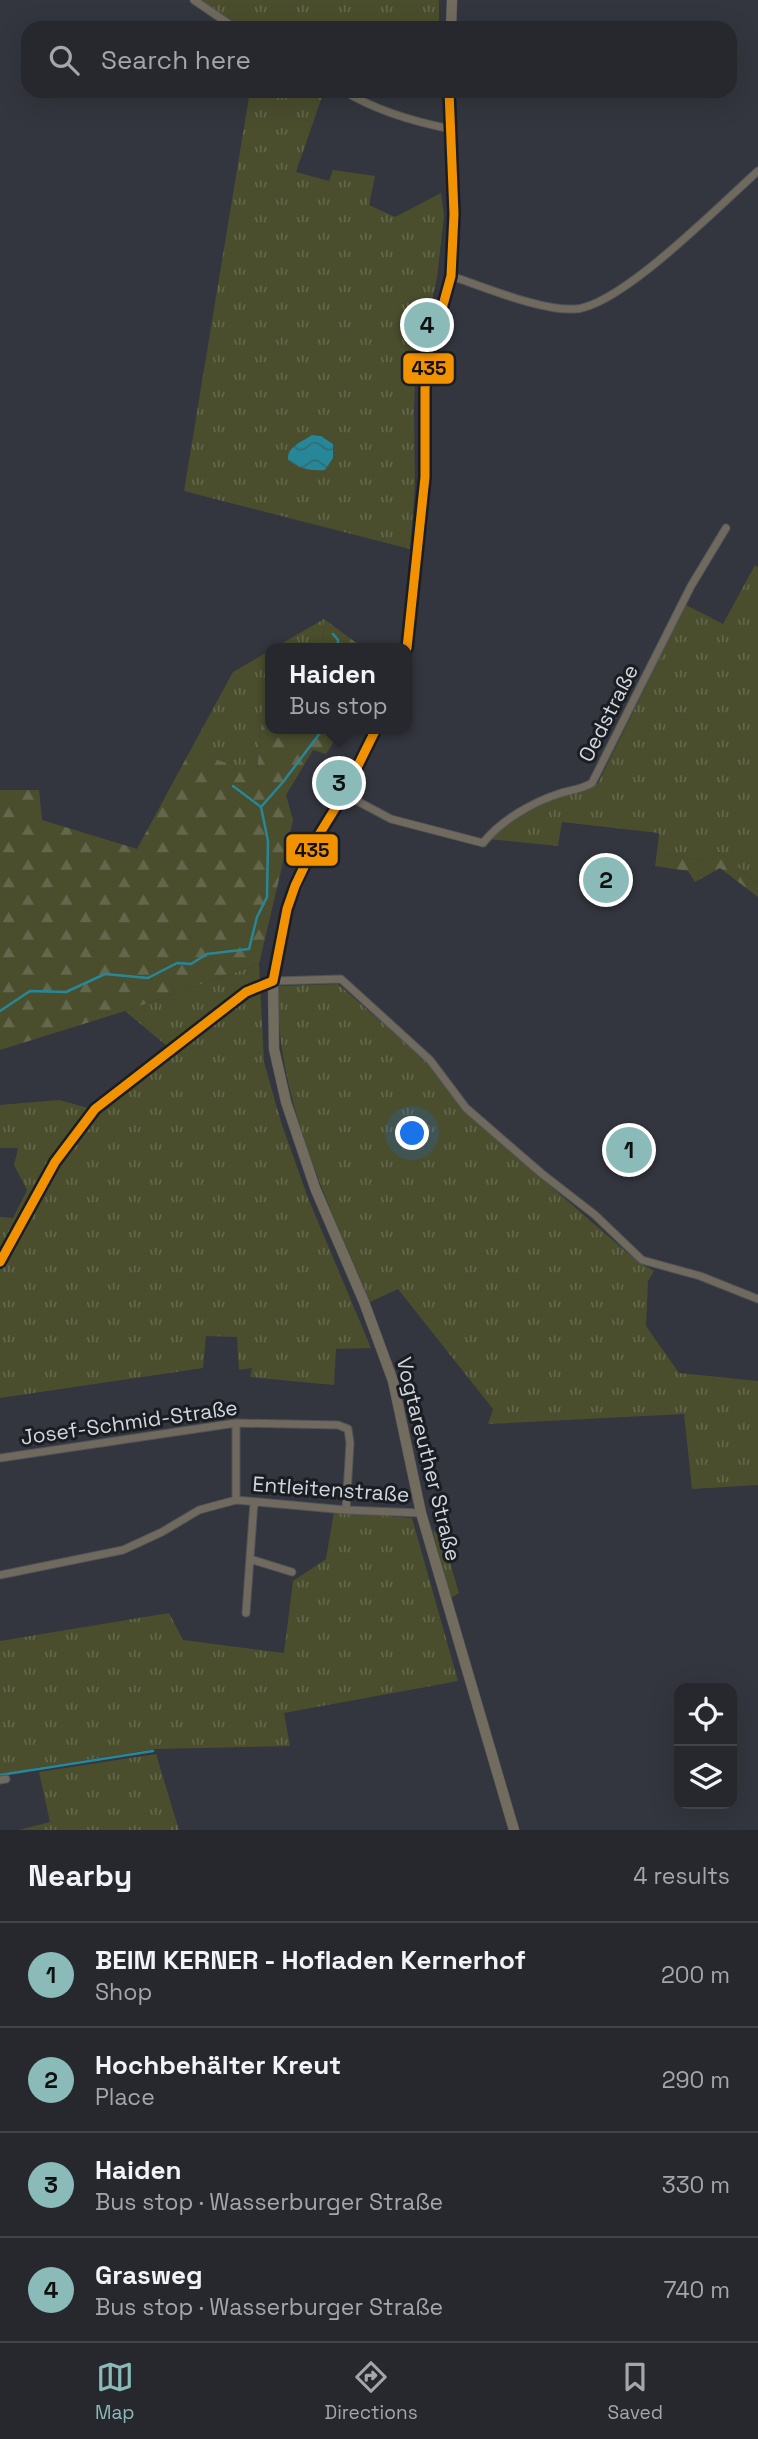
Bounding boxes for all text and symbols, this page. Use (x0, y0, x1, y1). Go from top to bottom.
search box (21, 21, 737, 98)
icon: search (45, 41, 83, 79)
text: Search here (101, 43, 251, 77)
pin: 4 (404, 299, 450, 351)
line badge: 435 (402, 352, 455, 385)
text: 435 (411, 356, 447, 381)
popup (265, 643, 412, 734)
text: Haiden (289, 657, 376, 691)
street label: Oedstraße (572, 660, 644, 766)
text: Bus stop (289, 691, 388, 721)
pin: 3 (316, 757, 362, 809)
line badge: 435 (285, 833, 339, 867)
text: 435 (294, 838, 330, 863)
pin: 2 (583, 854, 629, 906)
your location (395, 1116, 429, 1150)
pin: 1 (606, 1124, 652, 1176)
street label: Vogtareuther Straße (391, 1354, 467, 1564)
street label: Josef-Schmid-Straße (19, 1393, 239, 1451)
street label: Entleitenstraße (252, 1470, 410, 1508)
map controls (674, 1683, 737, 1809)
button: locate (674, 1683, 737, 1746)
button: layers (674, 1746, 737, 1809)
text: Nearby (28, 1856, 132, 1895)
text: 4 results (633, 1861, 730, 1891)
text: BEIM KERNER - Hofladen Kernerhof (95, 1943, 526, 1977)
text: 1 (46, 1960, 56, 1990)
text: 200 m (661, 1960, 730, 1990)
text: Shop (95, 1977, 152, 2007)
text: Hochbehälter Kreut (95, 2048, 341, 2082)
text: 2 (44, 2065, 58, 2095)
text: 290 m (662, 2065, 730, 2095)
text: Place (95, 2082, 155, 2112)
text: Haiden (95, 2153, 182, 2187)
text: 3 (44, 2170, 58, 2200)
text: 330 m (662, 2170, 730, 2200)
text: Bus stop · Wasserburger Straße (95, 2187, 443, 2217)
text: Grasweg (95, 2258, 203, 2292)
text: 4 (44, 2275, 58, 2305)
text: 740 m (664, 2275, 730, 2305)
text: Bus stop · Wasserburger Straße (95, 2292, 443, 2322)
tab: Map (95, 2358, 135, 2425)
tab: Directions (325, 2358, 418, 2425)
tab: Saved (608, 2358, 663, 2425)

